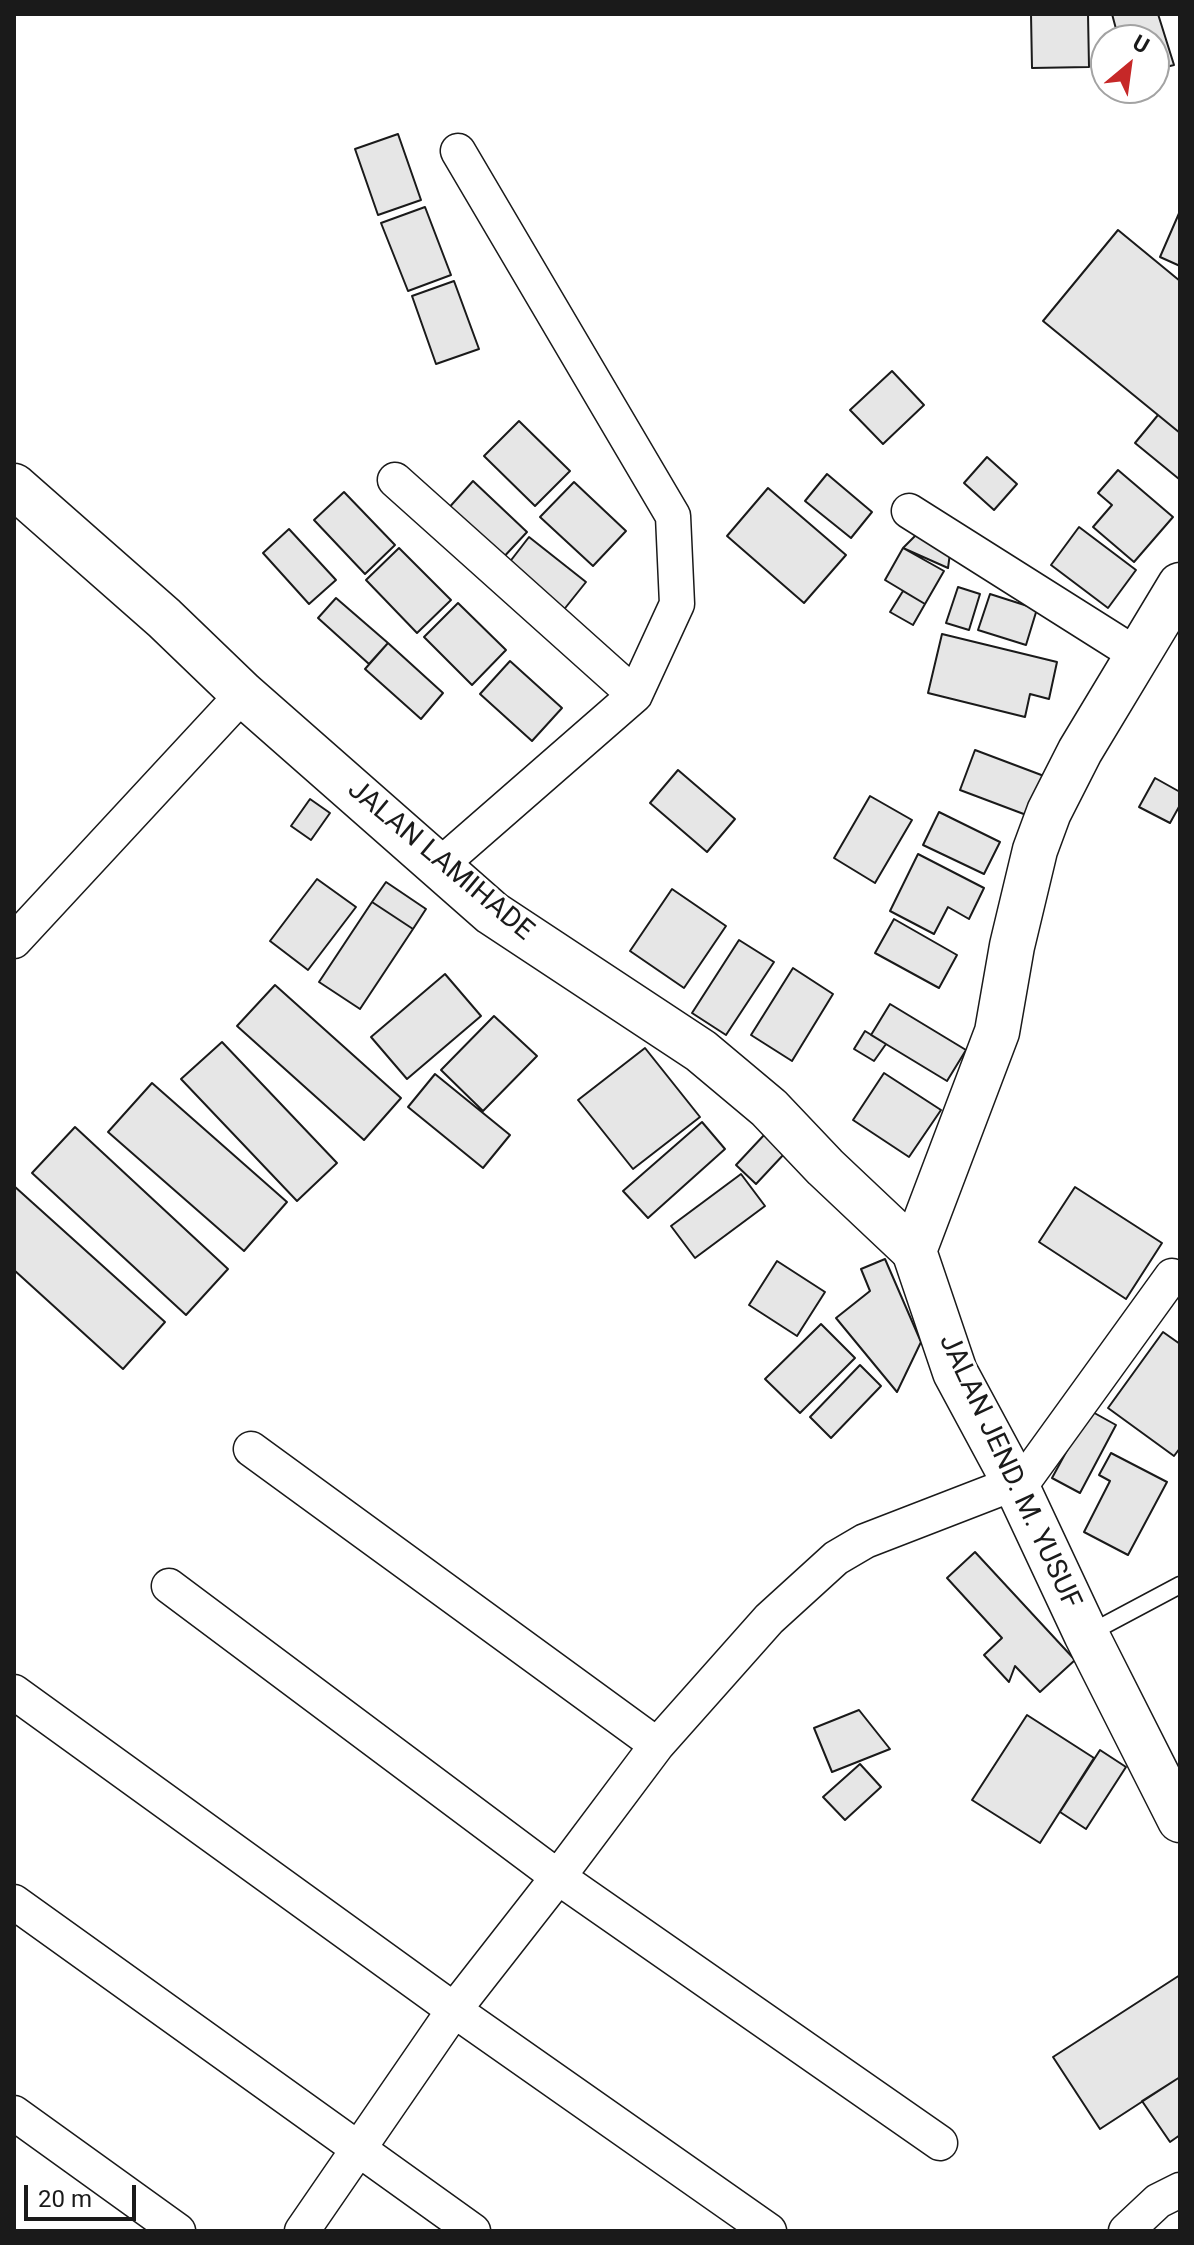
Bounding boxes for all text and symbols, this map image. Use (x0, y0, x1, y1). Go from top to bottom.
north arrow (1090, 24, 1170, 104)
text: U (1128, 30, 1153, 59)
street label: JALAN LAMIHADE (340, 773, 540, 949)
street label: JALAN JEND. M. YUSUF (931, 1329, 1087, 1615)
scale bar (28, 2169, 140, 2219)
text: 20 m (38, 2185, 92, 2213)

